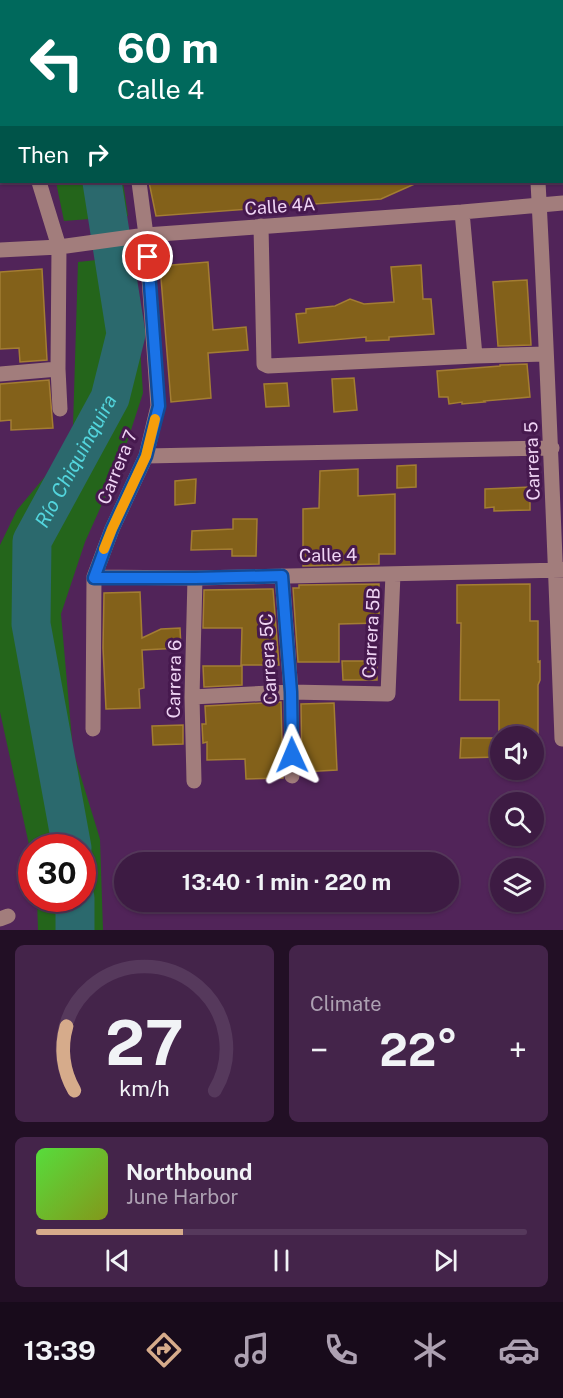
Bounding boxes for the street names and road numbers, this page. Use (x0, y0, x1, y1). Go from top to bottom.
street label: Calle 4A (244, 193, 316, 219)
street label: Carrera 5 (520, 421, 544, 501)
street label: Carrera 7 (93, 427, 141, 507)
street label: Calle 4 (299, 544, 357, 566)
street label: Carrera 5B (358, 587, 384, 679)
street label: Carrera 5C (255, 613, 281, 705)
street label: Carrera 6 (163, 640, 185, 718)

